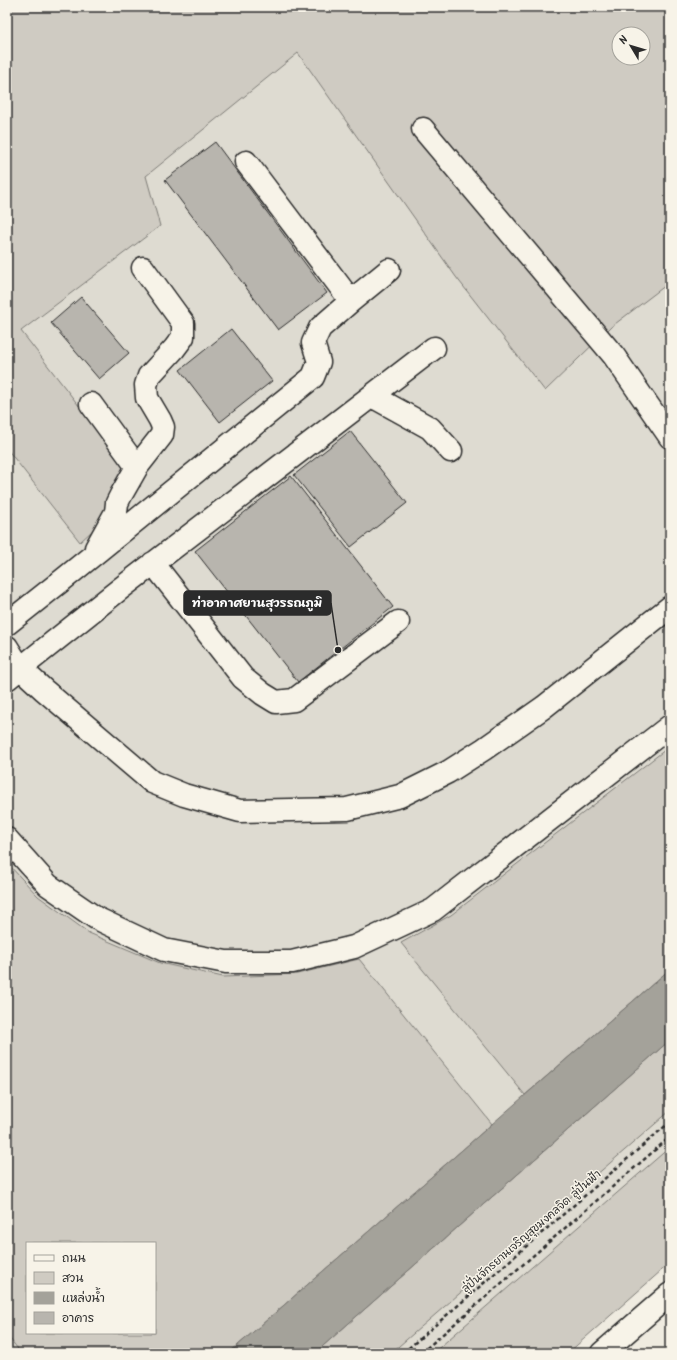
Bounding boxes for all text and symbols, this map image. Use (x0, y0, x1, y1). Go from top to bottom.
north arrow (611, 26, 651, 66)
text: N (615, 32, 633, 49)
callout: ท่าอากาศยานสุวรรณภูมิ (184, 591, 331, 615)
text: ท่าอากาศยานสุวรรณภูมิ (192, 594, 322, 613)
street label: ลู่ปั่นจักรยานเจริญสุขมงคลจิต ลู่ปั่นฟ้า (456, 1164, 605, 1298)
legend (26, 1242, 156, 1334)
text: ถนน (62, 1249, 86, 1268)
text: สวน (62, 1269, 83, 1288)
text: แหล่งน้ำ (62, 1287, 105, 1308)
text: อาคาร (62, 1309, 94, 1328)

